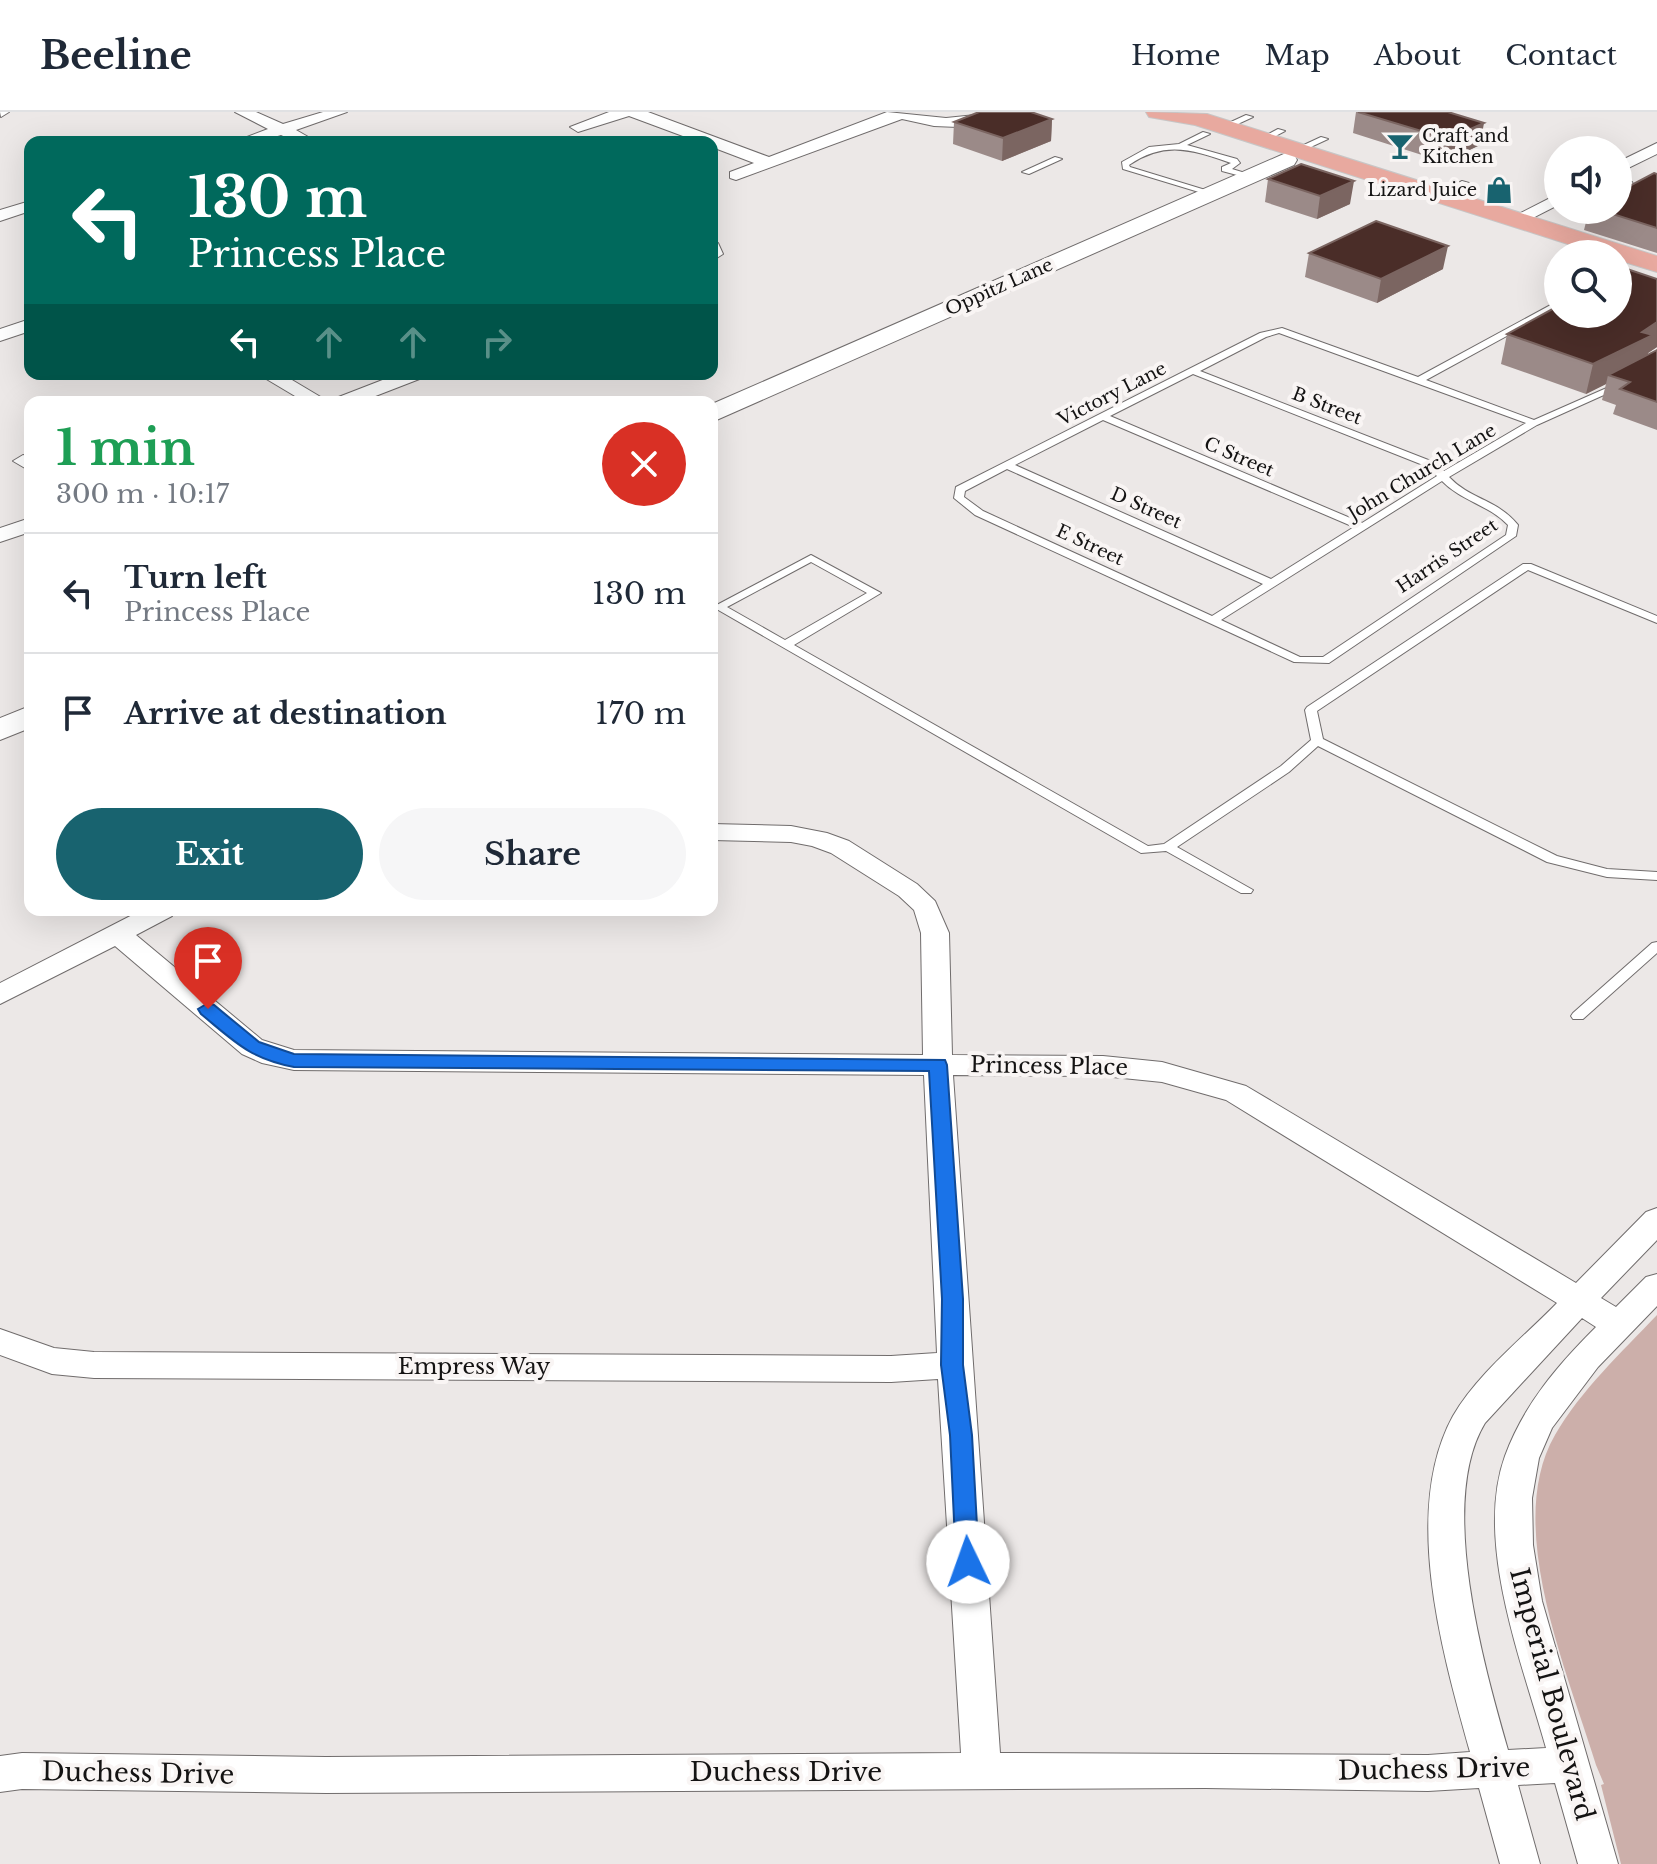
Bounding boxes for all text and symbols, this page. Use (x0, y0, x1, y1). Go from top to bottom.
text: Beeline (40, 32, 192, 79)
text: Home (1131, 38, 1221, 73)
text: Map (1265, 38, 1330, 73)
text: About (1374, 38, 1461, 73)
text: Contact (1505, 38, 1617, 73)
place label: Craft and Kitchen (1422, 125, 1509, 168)
bar icon: Craft and Kitchen (1385, 131, 1415, 161)
map controls (1544, 136, 1632, 328)
button: sound (1544, 136, 1632, 224)
text: 130 m (188, 163, 367, 232)
icon: left (56, 168, 160, 272)
shop icon: Lizard Juice (1484, 175, 1514, 205)
place label: Lizard Juice (1367, 179, 1477, 201)
text: Princess Place (188, 232, 446, 277)
button: search (1544, 240, 1632, 328)
street label: Oppitz Lane (942, 253, 1056, 321)
icon: left (223, 320, 267, 364)
icon: ahead (307, 320, 351, 364)
icon: ahead (391, 320, 435, 364)
icon: right (475, 320, 519, 364)
street label: Victory Lane (1053, 357, 1170, 431)
street label: B Street (1289, 383, 1365, 429)
text: 1 min (56, 418, 195, 478)
street label: John Church Lane (1342, 419, 1500, 526)
button: close (602, 422, 686, 506)
street label: C Street (1201, 432, 1277, 482)
text: 300 m · 10:17 (56, 478, 229, 510)
street label: D Street (1107, 483, 1185, 533)
street label: Harris Street (1392, 514, 1502, 598)
street label: E Street (1053, 520, 1128, 570)
text: Turn left (124, 559, 267, 596)
icon: left (56, 571, 100, 615)
text: 130 m (592, 575, 686, 612)
text: Princess Place (124, 596, 311, 628)
icon: arrive (56, 691, 100, 735)
text: Arrive at destination (124, 695, 447, 732)
text: 170 m (595, 695, 686, 732)
button: Exit (56, 808, 363, 900)
button: Share (379, 808, 686, 900)
pin (174, 927, 242, 1009)
icon: arrive (186, 939, 230, 983)
street label: Princess Place (970, 1051, 1128, 1081)
street label: Empress Way (398, 1353, 550, 1380)
position arrow (926, 1520, 1010, 1604)
street label: Imperial Boulevard (1503, 1564, 1601, 1824)
street label: Duchess Drive (1337, 1751, 1531, 1787)
street label: Duchess Drive (41, 1755, 235, 1791)
street label: Duchess Drive (690, 1756, 882, 1788)

